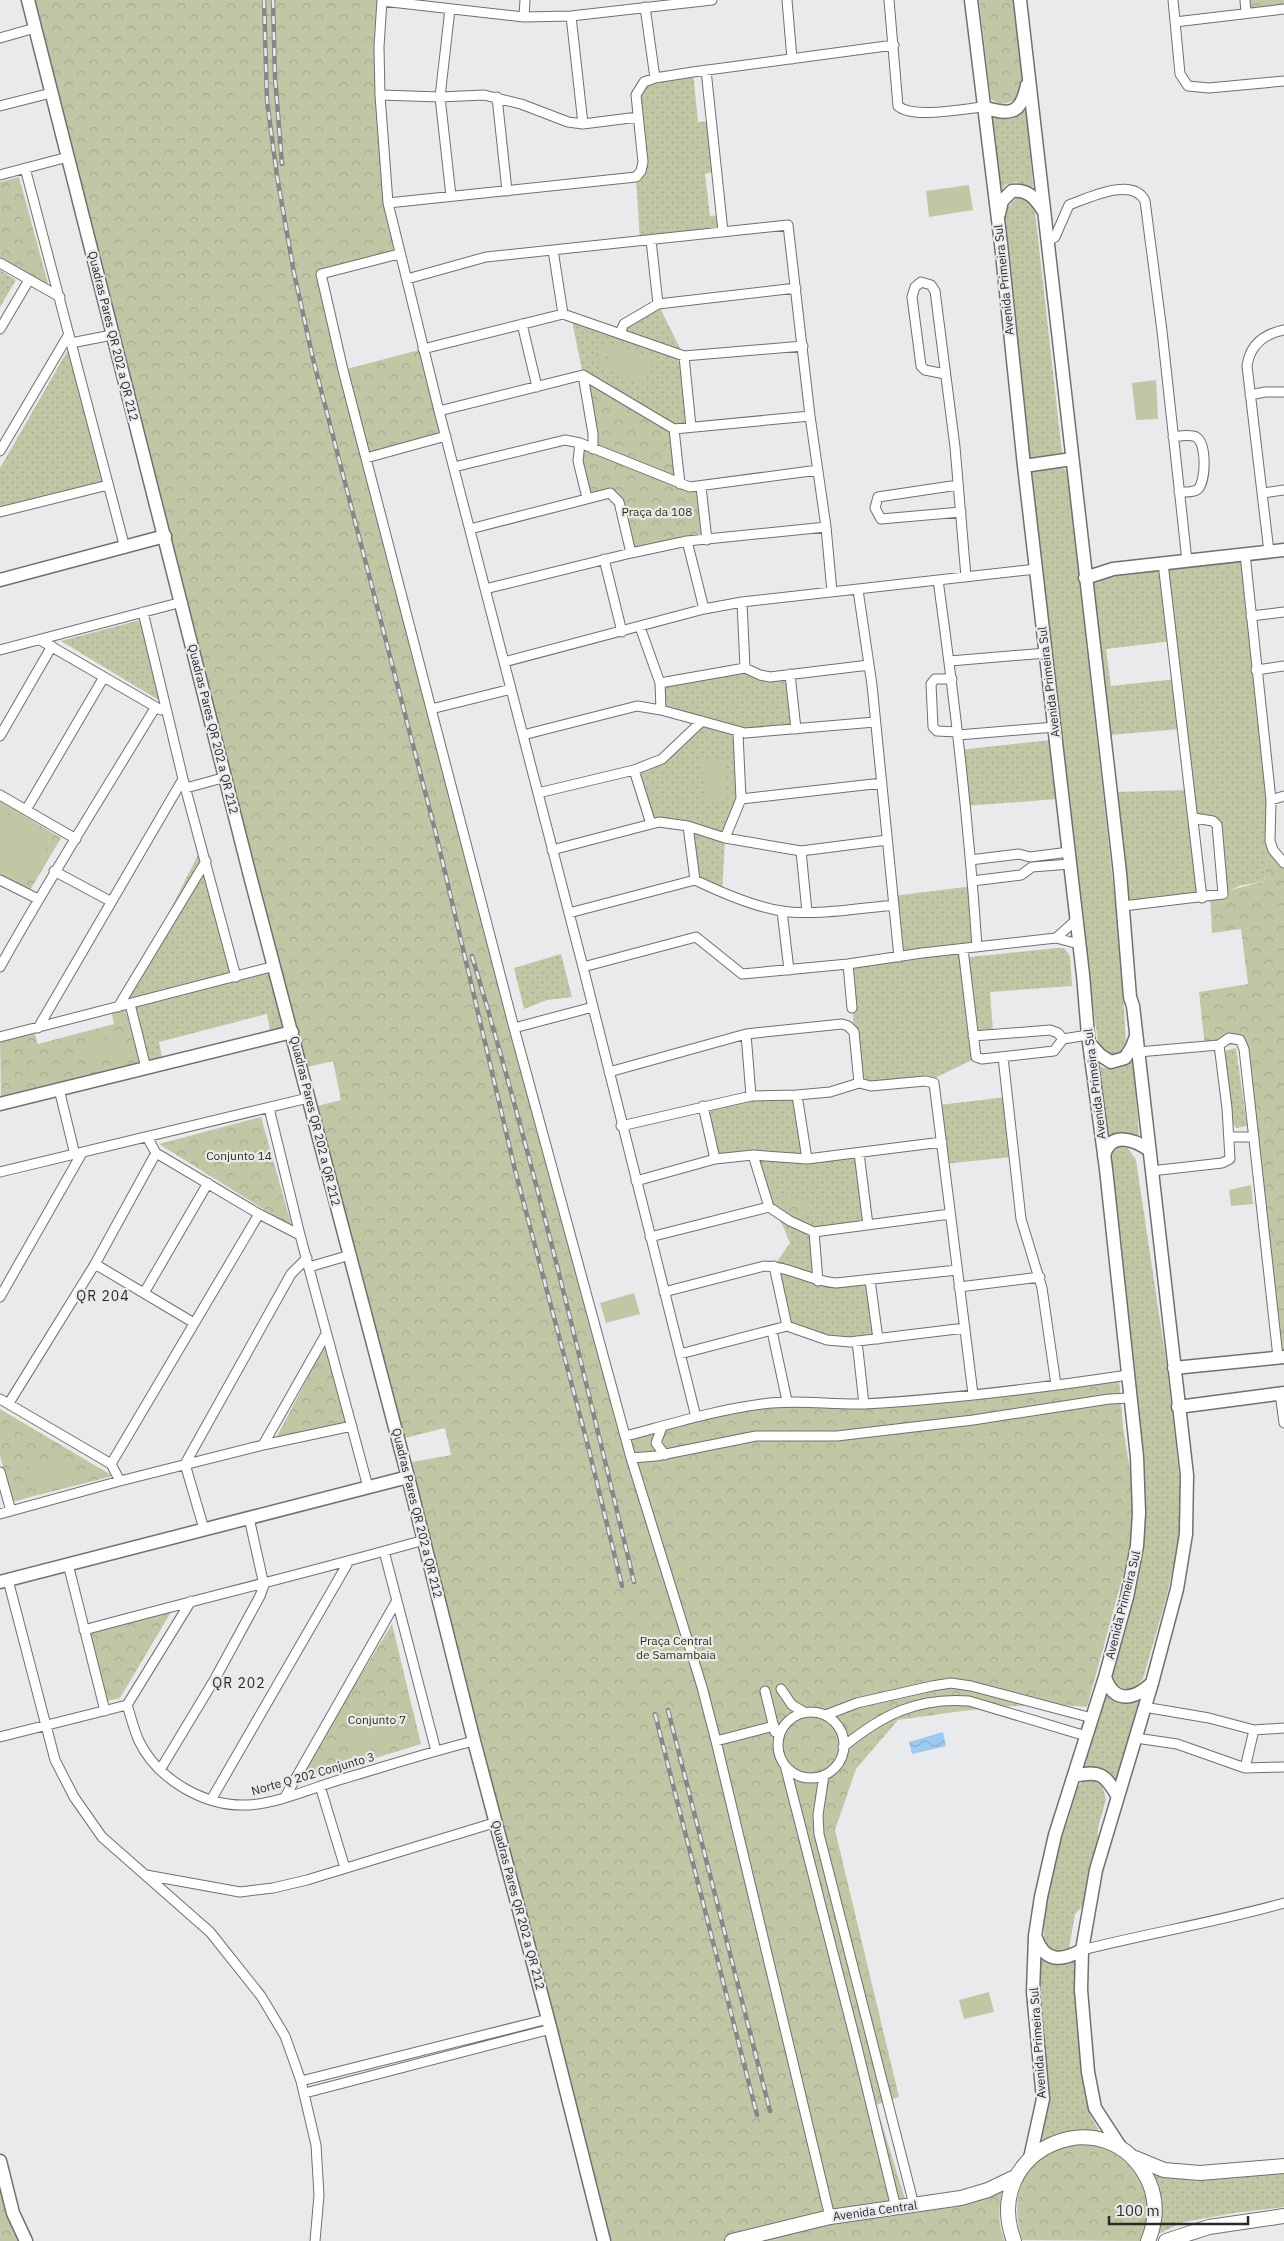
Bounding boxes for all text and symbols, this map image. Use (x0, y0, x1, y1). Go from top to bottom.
street label: Avenida Primeira Sul (990, 224, 1017, 336)
street label: Quadras Pares QR 202 a QR 212 (85, 249, 142, 422)
park label: Praça da 108 (622, 504, 693, 519)
street label: Avenida Primeira Sul (1034, 626, 1063, 738)
street label: Quadras Pares QR 202 a QR 212 (185, 642, 242, 815)
street label: Avenida Primeira Sul (1080, 1028, 1109, 1140)
street label: Quadras Pares QR 202 a QR 212 (287, 1034, 344, 1207)
park label: Conjunto 14 (206, 1148, 272, 1163)
district label: QR 204 (76, 1287, 130, 1305)
street label: Quadras Pares QR 202 a QR 212 (389, 1426, 446, 1599)
street label: Avenida Primeira Sul (1102, 1549, 1143, 1661)
park label: Praça Central de Samambaia (636, 1633, 717, 1662)
district label: QR 202 (212, 1674, 266, 1692)
park label: Conjunto 7 (348, 1712, 406, 1727)
street label: Norte Q 202 Conjunto 3 (249, 1749, 376, 1798)
street label: Quadras Pares QR 202 a QR 212 (489, 1819, 548, 1991)
street label: Avenida Primeira Sul (1026, 1987, 1049, 2099)
scale bar (1109, 2194, 1248, 2226)
street label: Avenida Central (832, 2197, 918, 2224)
text: 100 m (1116, 2201, 1160, 2220)

